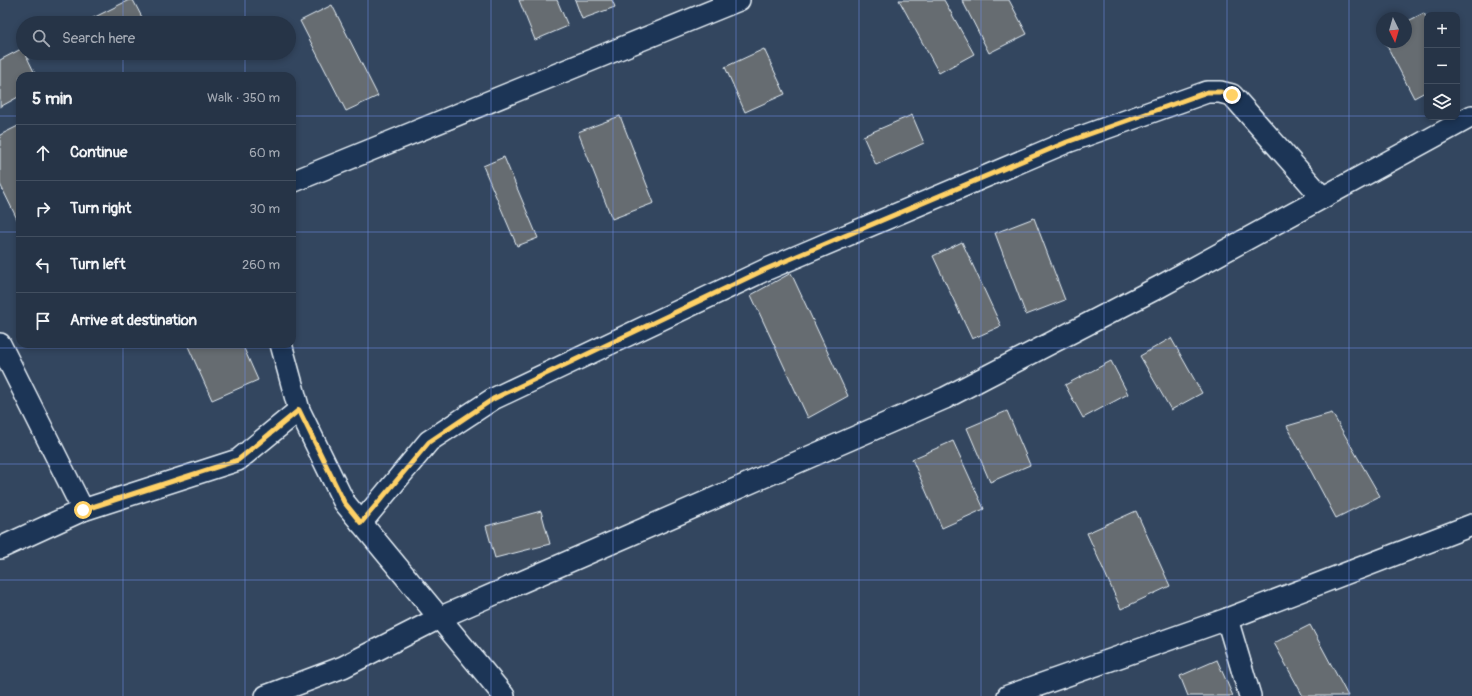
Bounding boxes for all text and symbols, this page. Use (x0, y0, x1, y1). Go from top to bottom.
north arrow (1376, 12, 1412, 48)
map controls (1424, 12, 1460, 120)
button: + (1424, 12, 1460, 48)
search box (16, 16, 296, 60)
icon: search (30, 27, 52, 49)
text: Search here (62, 29, 135, 48)
button: − (1424, 48, 1460, 84)
button: layers (1424, 84, 1460, 120)
route end (1223, 86, 1241, 104)
text: 5 min (32, 88, 72, 109)
text: Walk · 350 m (207, 90, 280, 106)
icon: ahead (32, 142, 54, 164)
text: Continue (70, 143, 128, 162)
text: 60 m (249, 145, 280, 161)
icon: right (32, 198, 54, 220)
text: Turn right (70, 199, 131, 218)
text: 30 m (250, 201, 280, 217)
icon: left (32, 254, 54, 276)
text: Turn left (70, 255, 126, 274)
text: 260 m (242, 257, 280, 273)
icon: arrive (32, 310, 54, 332)
text: Arrive at destination (70, 311, 197, 330)
route start (74, 501, 92, 519)

